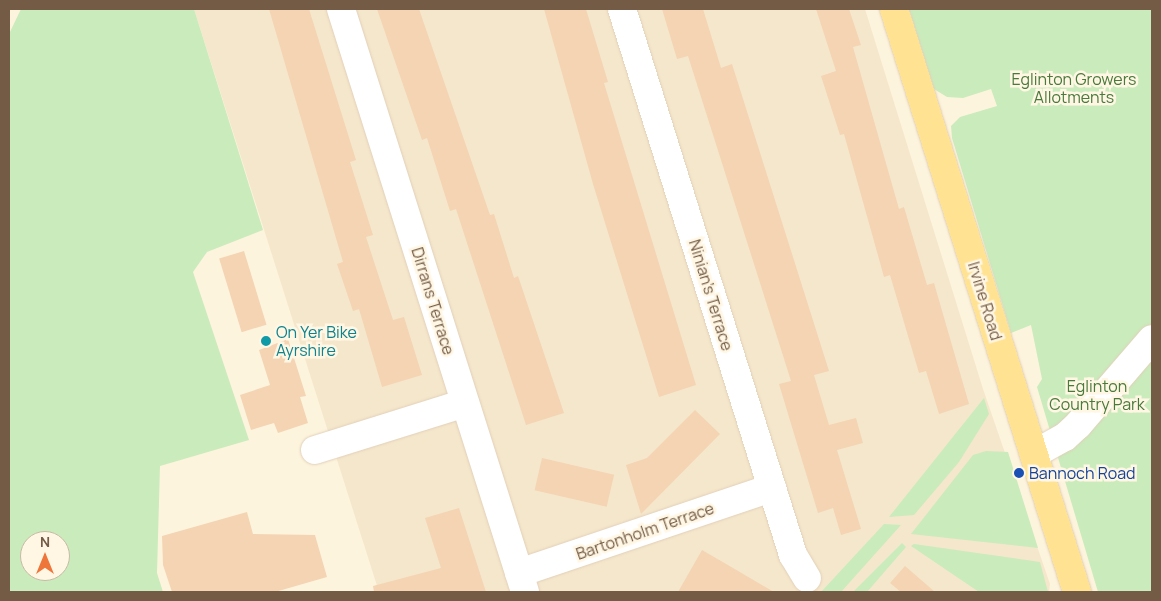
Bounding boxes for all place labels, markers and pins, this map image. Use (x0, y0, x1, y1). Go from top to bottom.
place label: On Yer Bike Ayrshire (276, 322, 357, 360)
marker: On Yer Bike Ayrshire (260, 335, 272, 347)
place label: Bannoch Road (1029, 463, 1136, 483)
marker: Bannoch Road (1013, 467, 1025, 479)

